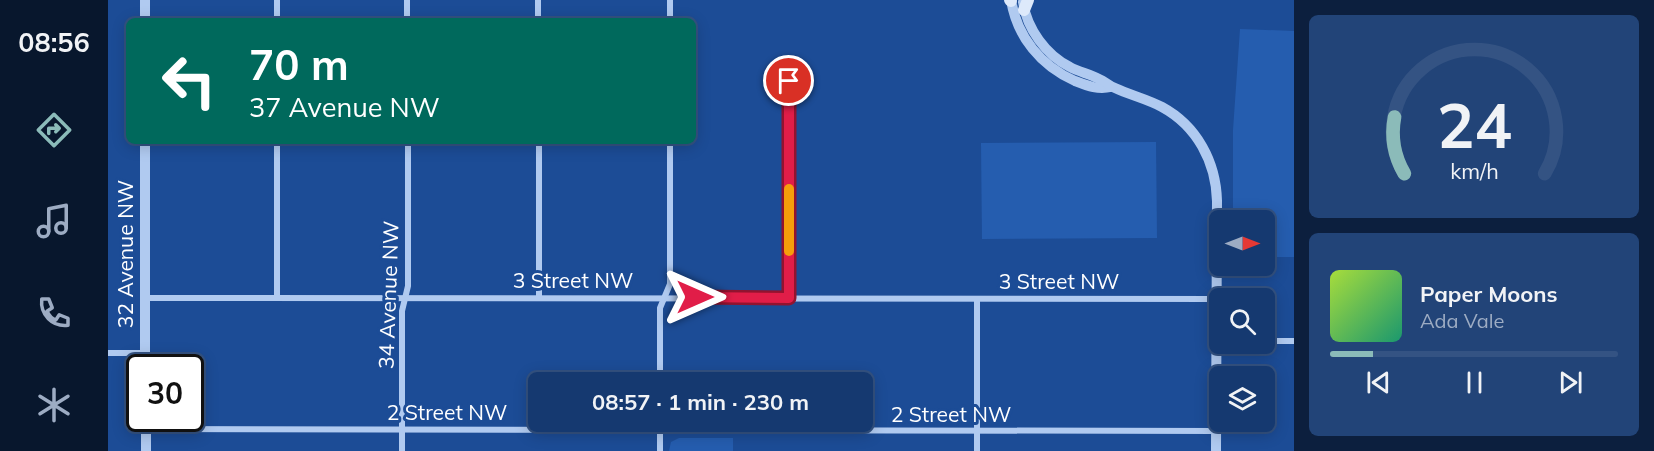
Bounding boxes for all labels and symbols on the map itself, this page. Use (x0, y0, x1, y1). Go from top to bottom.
pin (763, 55, 814, 106)
street label: 32 Avenue NW (112, 180, 138, 328)
north arrow (1209, 210, 1275, 276)
street label: 34 Avenue NW (372, 220, 404, 370)
position arrow (663, 265, 727, 329)
street label: 3 Street NW (513, 267, 633, 293)
street label: 3 Street NW (999, 268, 1119, 294)
speed limit sign: 30 (126, 354, 204, 432)
street label: 2 Street NW (387, 399, 507, 425)
street label: 2 Street NW (891, 401, 1011, 427)

